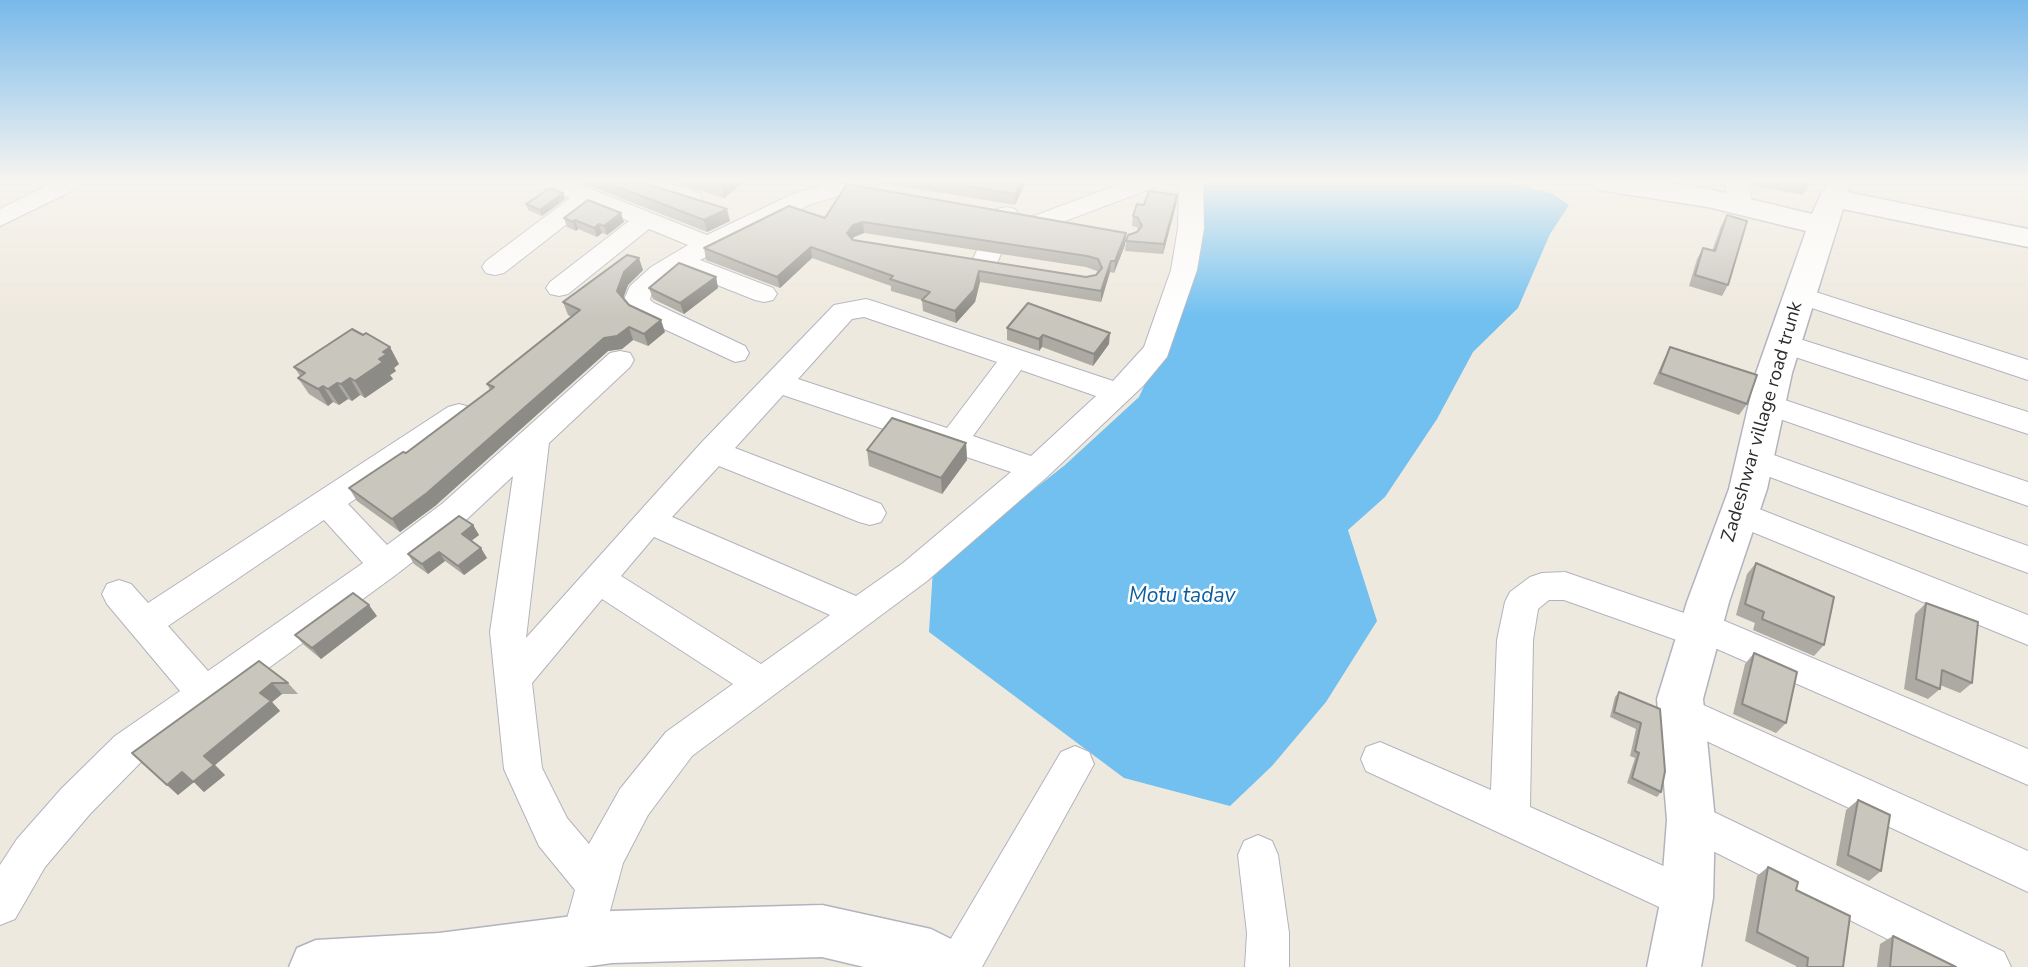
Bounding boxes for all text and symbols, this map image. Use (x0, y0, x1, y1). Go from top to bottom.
street label: Zadeshwar village road trunk (1718, 299, 1808, 545)
water label: Motu tadav (1129, 584, 1235, 610)

